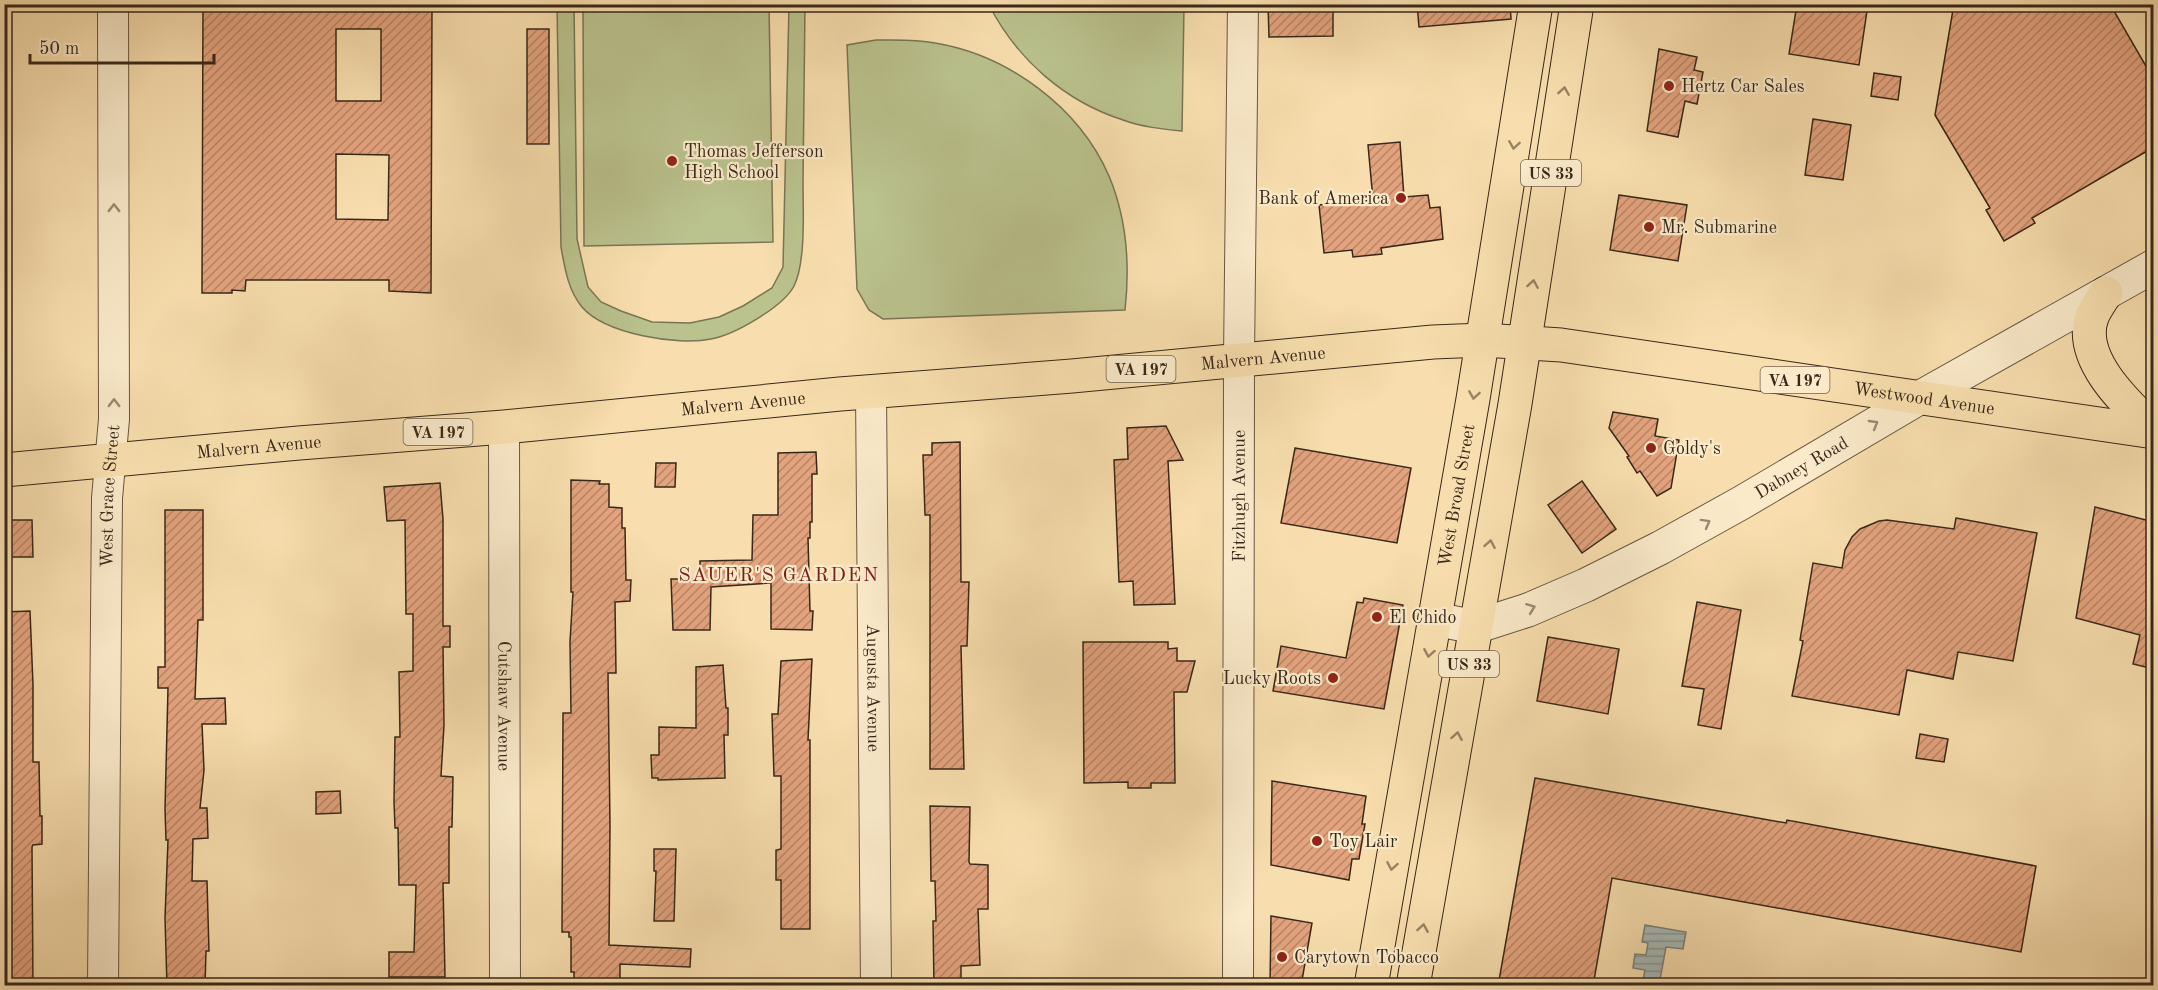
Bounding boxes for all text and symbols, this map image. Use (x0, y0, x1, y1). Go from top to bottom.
scale bar (30, 27, 214, 65)
text: 50 m (39, 40, 79, 58)
place label: Hertz Car Sales (1681, 78, 1805, 96)
marker: Hertz Car Sales (1662, 79, 1676, 93)
one-way arrow (1557, 87, 1569, 96)
one-way arrow (1508, 141, 1520, 150)
place label: Thomas Jefferson High School (684, 143, 824, 182)
marker: Thomas Jefferson High School (665, 154, 679, 168)
road number: US 33 (1521, 160, 1581, 186)
place label: Bank of America (1258, 190, 1389, 208)
marker: Bank of America (1394, 191, 1408, 205)
one-way arrow (108, 203, 120, 212)
place label: Mr. Submarine (1661, 219, 1777, 237)
marker: Mr. Submarine (1642, 220, 1656, 234)
one-way arrow (1527, 279, 1539, 288)
street label: Malvern Avenue (1200, 344, 1326, 374)
road number: VA 197 (1106, 356, 1176, 382)
road number: VA 197 (1760, 367, 1830, 393)
street label: Westwood Avenue (1852, 380, 1996, 419)
street label: Malvern Avenue (680, 389, 806, 420)
one-way arrow (1468, 390, 1481, 400)
one-way arrow (108, 398, 120, 407)
road number: VA 197 (404, 419, 472, 445)
one-way arrow (1868, 420, 1878, 432)
street label: West Broad Street (1436, 423, 1479, 568)
street label: West Grace Street (98, 424, 123, 568)
street label: Fitzhugh Avenue (1231, 430, 1249, 562)
street label: Malvern Avenue (196, 433, 322, 462)
street label: Dabney Road (1752, 434, 1852, 503)
place label: Goldy's (1663, 440, 1721, 458)
marker: Goldy's (1644, 441, 1658, 455)
one-way arrow (1700, 519, 1710, 530)
one-way arrow (1483, 539, 1496, 549)
district label: SAUER'S GARDEN (678, 566, 880, 586)
one-way arrow (1525, 603, 1536, 616)
place label: El Chido (1389, 609, 1456, 627)
marker: El Chido (1370, 610, 1384, 624)
street label: Augusta Avenue (863, 624, 882, 752)
street label: Cutshaw Avenue (494, 641, 513, 771)
one-way arrow (1424, 648, 1436, 658)
road number: US 33 (1439, 651, 1499, 677)
place label: Lucky Roots (1223, 670, 1321, 688)
marker: Lucky Roots (1326, 671, 1340, 685)
one-way arrow (1450, 731, 1462, 740)
place label: Toy Lair (1329, 833, 1398, 851)
marker: Toy Lair (1310, 834, 1324, 848)
one-way arrow (1386, 860, 1399, 870)
one-way arrow (1416, 923, 1429, 933)
place label: Carytown Tobacco (1294, 949, 1439, 967)
marker: Carytown Tobacco (1275, 950, 1289, 964)

